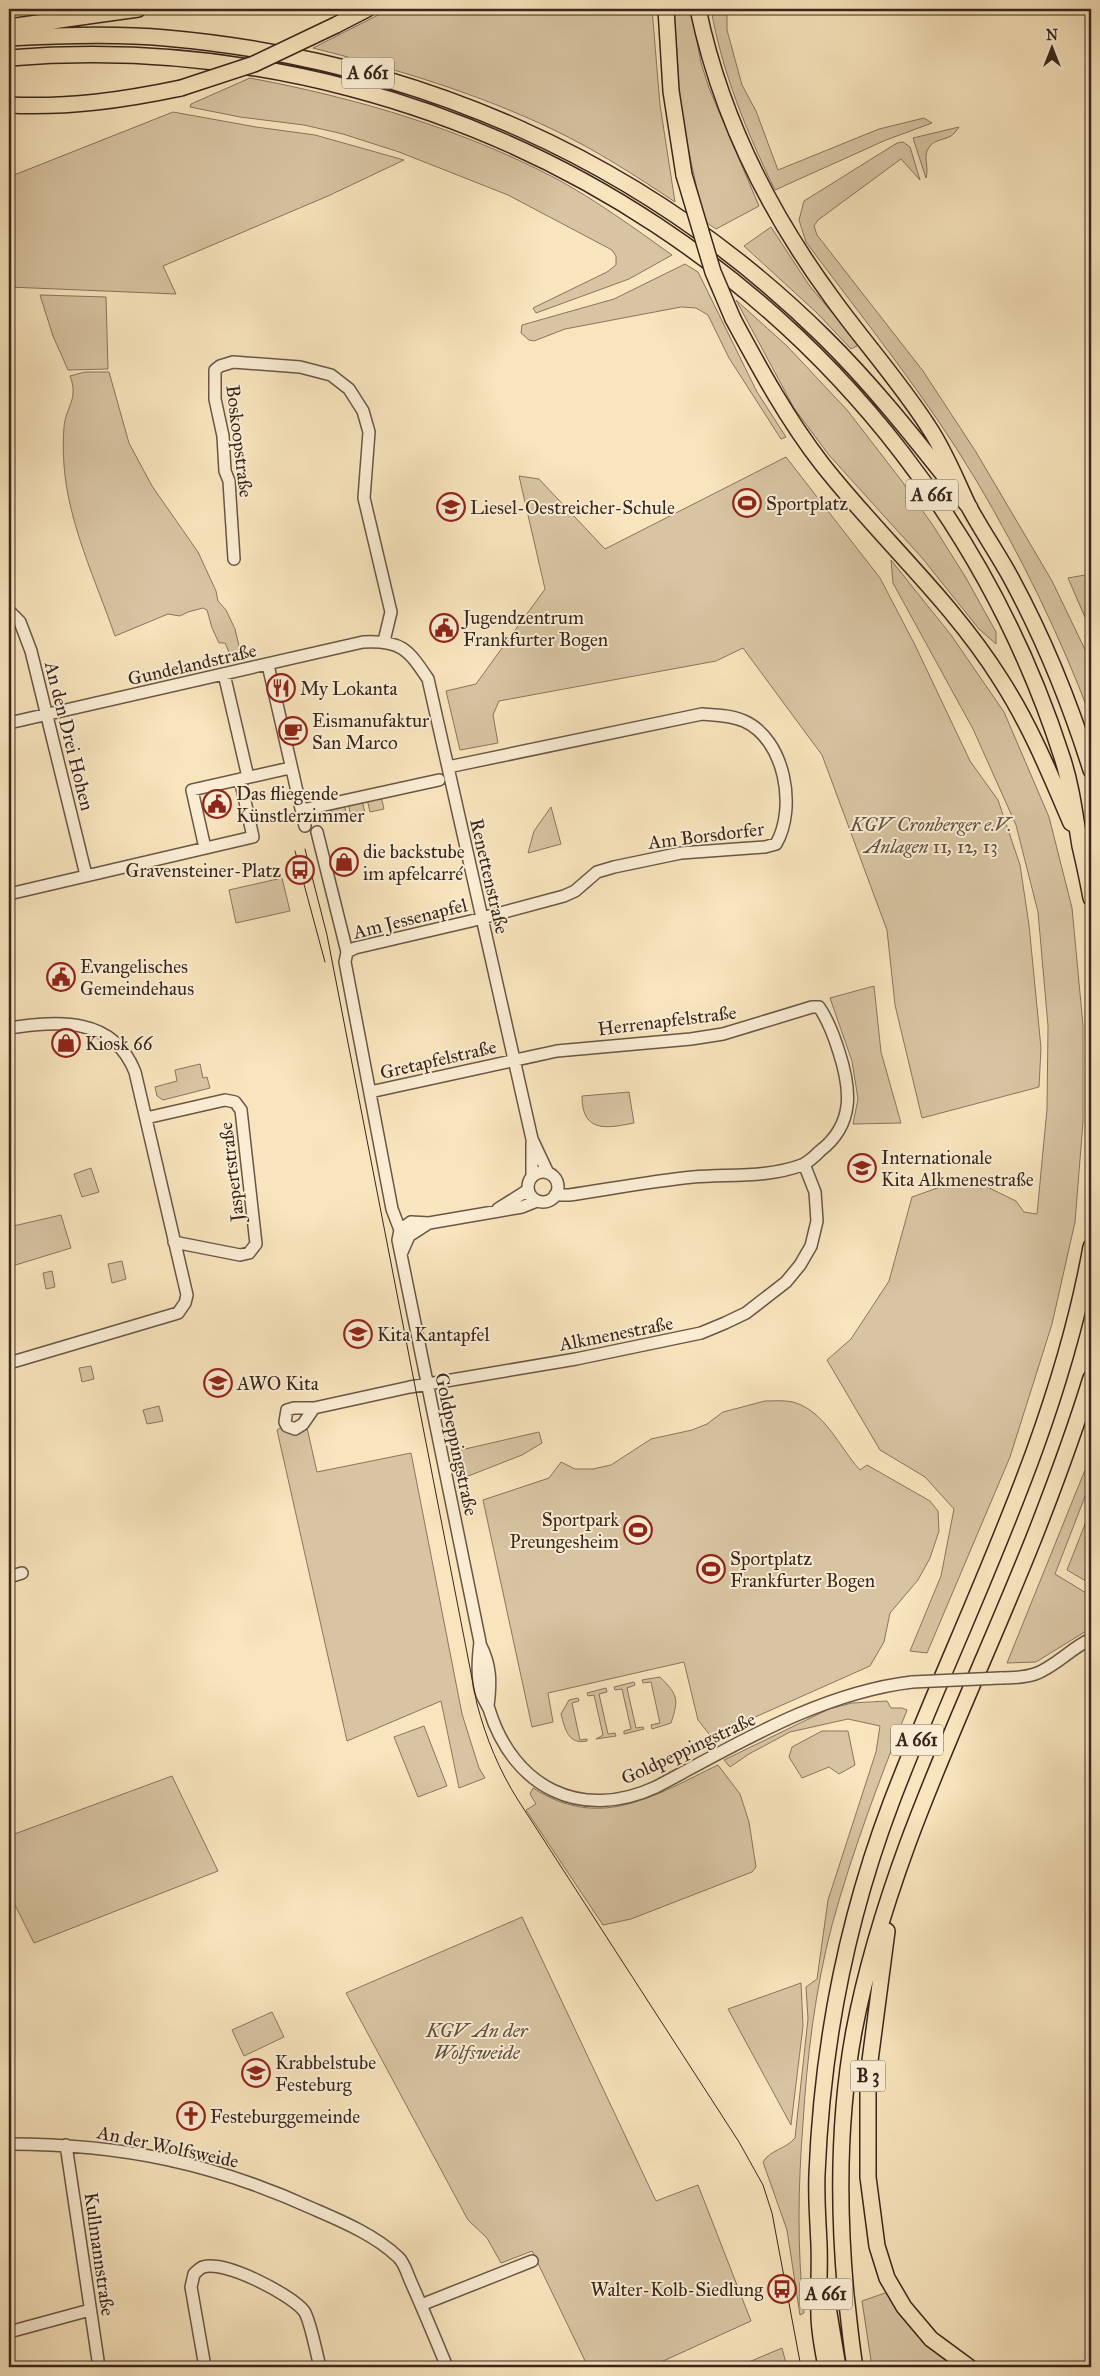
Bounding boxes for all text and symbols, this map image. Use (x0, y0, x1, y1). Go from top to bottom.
north arrow (1028, 22, 1078, 72)
text: N (1046, 27, 1058, 44)
road number: A 661 (342, 58, 394, 88)
street label: Boskoopstraße (221, 383, 258, 499)
road number: A 661 (906, 480, 958, 510)
sports icon: Sportplatz (732, 488, 762, 518)
school or university icon: Liesel-Oestreicher-Schule (436, 492, 466, 522)
place label: Sportplatz (766, 492, 848, 515)
place label: Liesel-Oestreicher-Schule (470, 496, 675, 519)
place label: Jugendzentrum Frankfurter Bogen (461, 606, 608, 652)
public building icon: Jugendzentrum Frankfurter Bogen (429, 613, 459, 643)
street label: Gundelandstraße (126, 638, 259, 690)
street label: An den Drei Hohen (40, 658, 99, 813)
restaurant icon: My Lokanta (266, 673, 296, 703)
place label: My Lokanta (300, 677, 399, 700)
place label: Eismanufaktur San Marco (312, 709, 430, 754)
cafe icon: Eismanufaktur San Marco (278, 716, 308, 746)
place label: Das fliegende Künstlerzimmer (236, 782, 365, 827)
public building icon: Das fliegende Künstlerzimmer (202, 789, 232, 819)
park label: KGV Cronberger e.V. Anlagen 11, 12, 13 (849, 813, 1014, 858)
street label: Renettenstraße (465, 816, 514, 936)
street label: Am Borsdorfer (646, 817, 766, 854)
place label: die backstube im apfelcarré (363, 840, 465, 885)
shop icon: die backstube im apfelcarré (329, 847, 359, 877)
bus stop icon: Gravensteiner-Platz (285, 855, 315, 885)
place label: Gravensteiner-Platz (126, 859, 281, 882)
street label: Am Jessenapfel (350, 893, 471, 945)
place label: Evangelisches Gemeindehaus (80, 955, 194, 1000)
public building icon: Evangelisches Gemeindehaus (46, 962, 76, 992)
street label: Herrenapfelstraße (596, 1001, 738, 1040)
shop icon: Kiosk 66 (51, 1028, 81, 1058)
place label: Kiosk 66 (85, 1032, 154, 1055)
street label: Gretapfelstraße (378, 1035, 499, 1084)
street label: Jaspertstraße (214, 1121, 250, 1225)
place label: Internationale Kita Alkmenestraße (881, 1146, 1034, 1191)
school or university icon: Internationale Kita Alkmenestraße (847, 1153, 877, 1183)
street label: Alkmenestraße (556, 1311, 675, 1356)
school or university icon: Kita Kantapfel (343, 1319, 373, 1349)
place label: Kita Kantapfel (377, 1323, 490, 1346)
school or university icon: AWO Kita (203, 1368, 233, 1398)
street label: Goldpeppingstraße (429, 1371, 483, 1518)
place label: AWO Kita (236, 1372, 320, 1395)
place label: Sportpark Preungesheim (510, 1508, 619, 1554)
sports icon: Sportpark Preungesheim (623, 1515, 653, 1545)
place label: Sportplatz Frankfurter Bogen (730, 1547, 875, 1593)
sports icon: Sportplatz Frankfurter Bogen (696, 1554, 726, 1584)
street label: Goldpeppingstraße (617, 1707, 760, 1791)
road number: A 661 (891, 1724, 943, 1756)
park label: KGV An der Wolfsweide (425, 2019, 529, 2064)
place label: Krabbelstube Festeburg (275, 2051, 376, 2097)
school or university icon: Krabbelstube Festeburg (241, 2058, 271, 2088)
road number: B 3 (850, 2060, 886, 2092)
church icon: Festeburggemeinde (176, 2101, 206, 2131)
place label: Festeburggemeinde (210, 2105, 360, 2129)
street label: An der Wolfsweide (94, 2120, 241, 2173)
street label: Kullmannstraße (79, 2191, 120, 2317)
bus stop icon: Walter-Kolb-Siedlung (767, 2274, 797, 2304)
place label: Walter-Kolb-Siedlung (590, 2278, 763, 2302)
road number: A 661 (800, 2278, 852, 2310)

